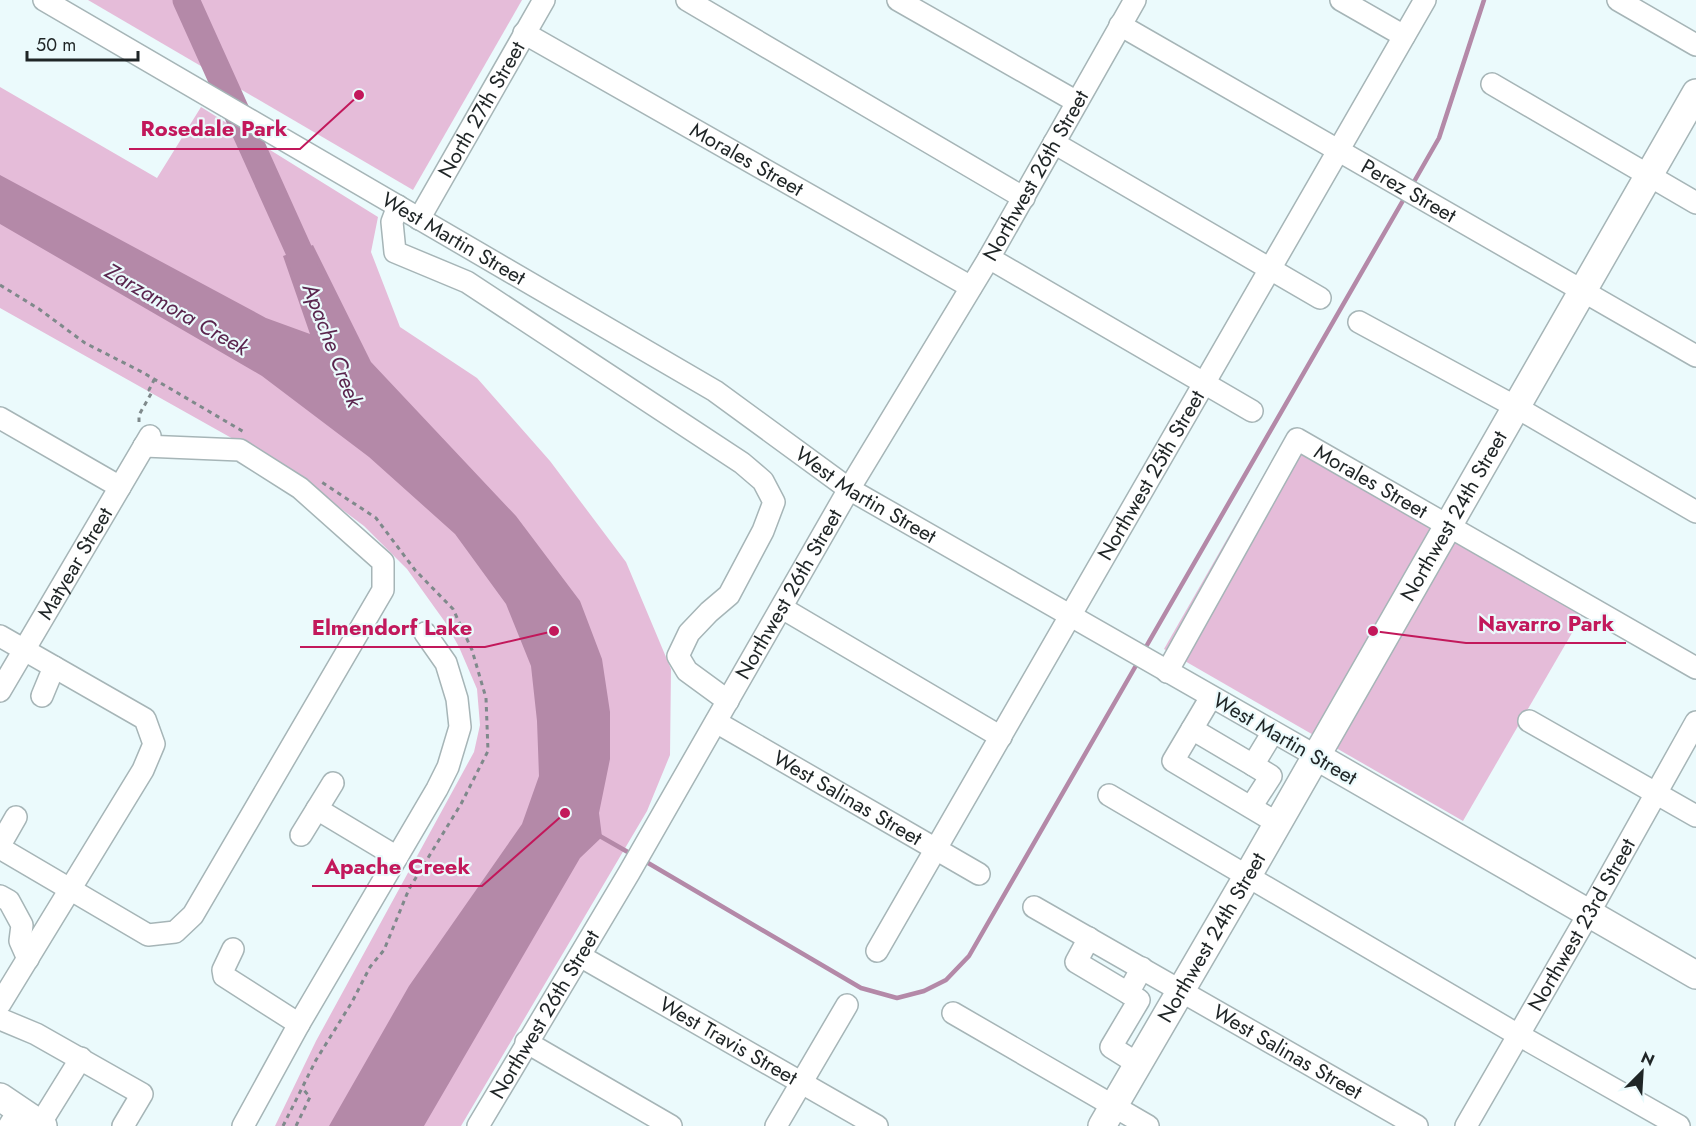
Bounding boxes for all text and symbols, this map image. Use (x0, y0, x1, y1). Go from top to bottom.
scale bar (27, 24, 138, 62)
text: 50 m (36, 32, 76, 58)
street label: North 27th Street (431, 36, 532, 183)
street label: Northwest 26th Street (975, 85, 1096, 267)
callout: Rosedale Park (129, 109, 300, 149)
text: Rosedale Park (140, 112, 288, 144)
street label: Morales Street (684, 115, 809, 204)
street label: Perez Street (1356, 152, 1462, 230)
street label: West Martin Street (376, 185, 531, 292)
water label: Zarzamora Creek (98, 254, 256, 364)
water label: Apache Creek (294, 277, 372, 413)
street label: Northwest 25th Street (1090, 385, 1212, 566)
street label: Northwest 24th Street (1393, 425, 1514, 607)
street label: Morales Street (1309, 437, 1433, 526)
street label: West Martin Street (789, 439, 942, 551)
street label: Matyear Street (30, 502, 120, 625)
street label: Northwest 26th Street (728, 503, 850, 685)
callout: Navarro Park (1466, 603, 1626, 643)
callout: Elmendorf Lake (300, 607, 485, 647)
text: Navarro Park (1478, 607, 1615, 639)
text: Elmendorf Lake (312, 611, 472, 643)
street label: West Martin Street (1207, 686, 1363, 792)
street label: West Salinas Street (767, 743, 928, 853)
street label: Northwest 23rd Street (1520, 833, 1643, 1017)
callout: Apache Creek (312, 846, 482, 886)
street label: Northwest 24th Street (1150, 847, 1273, 1028)
text: Apache Creek (323, 850, 470, 882)
street label: Northwest 26th Street (483, 924, 607, 1105)
street label: West Travis Street (654, 989, 803, 1092)
street label: West Salinas Street (1207, 997, 1368, 1107)
north arrow (1612, 1042, 1672, 1102)
text: N (1637, 1046, 1658, 1072)

